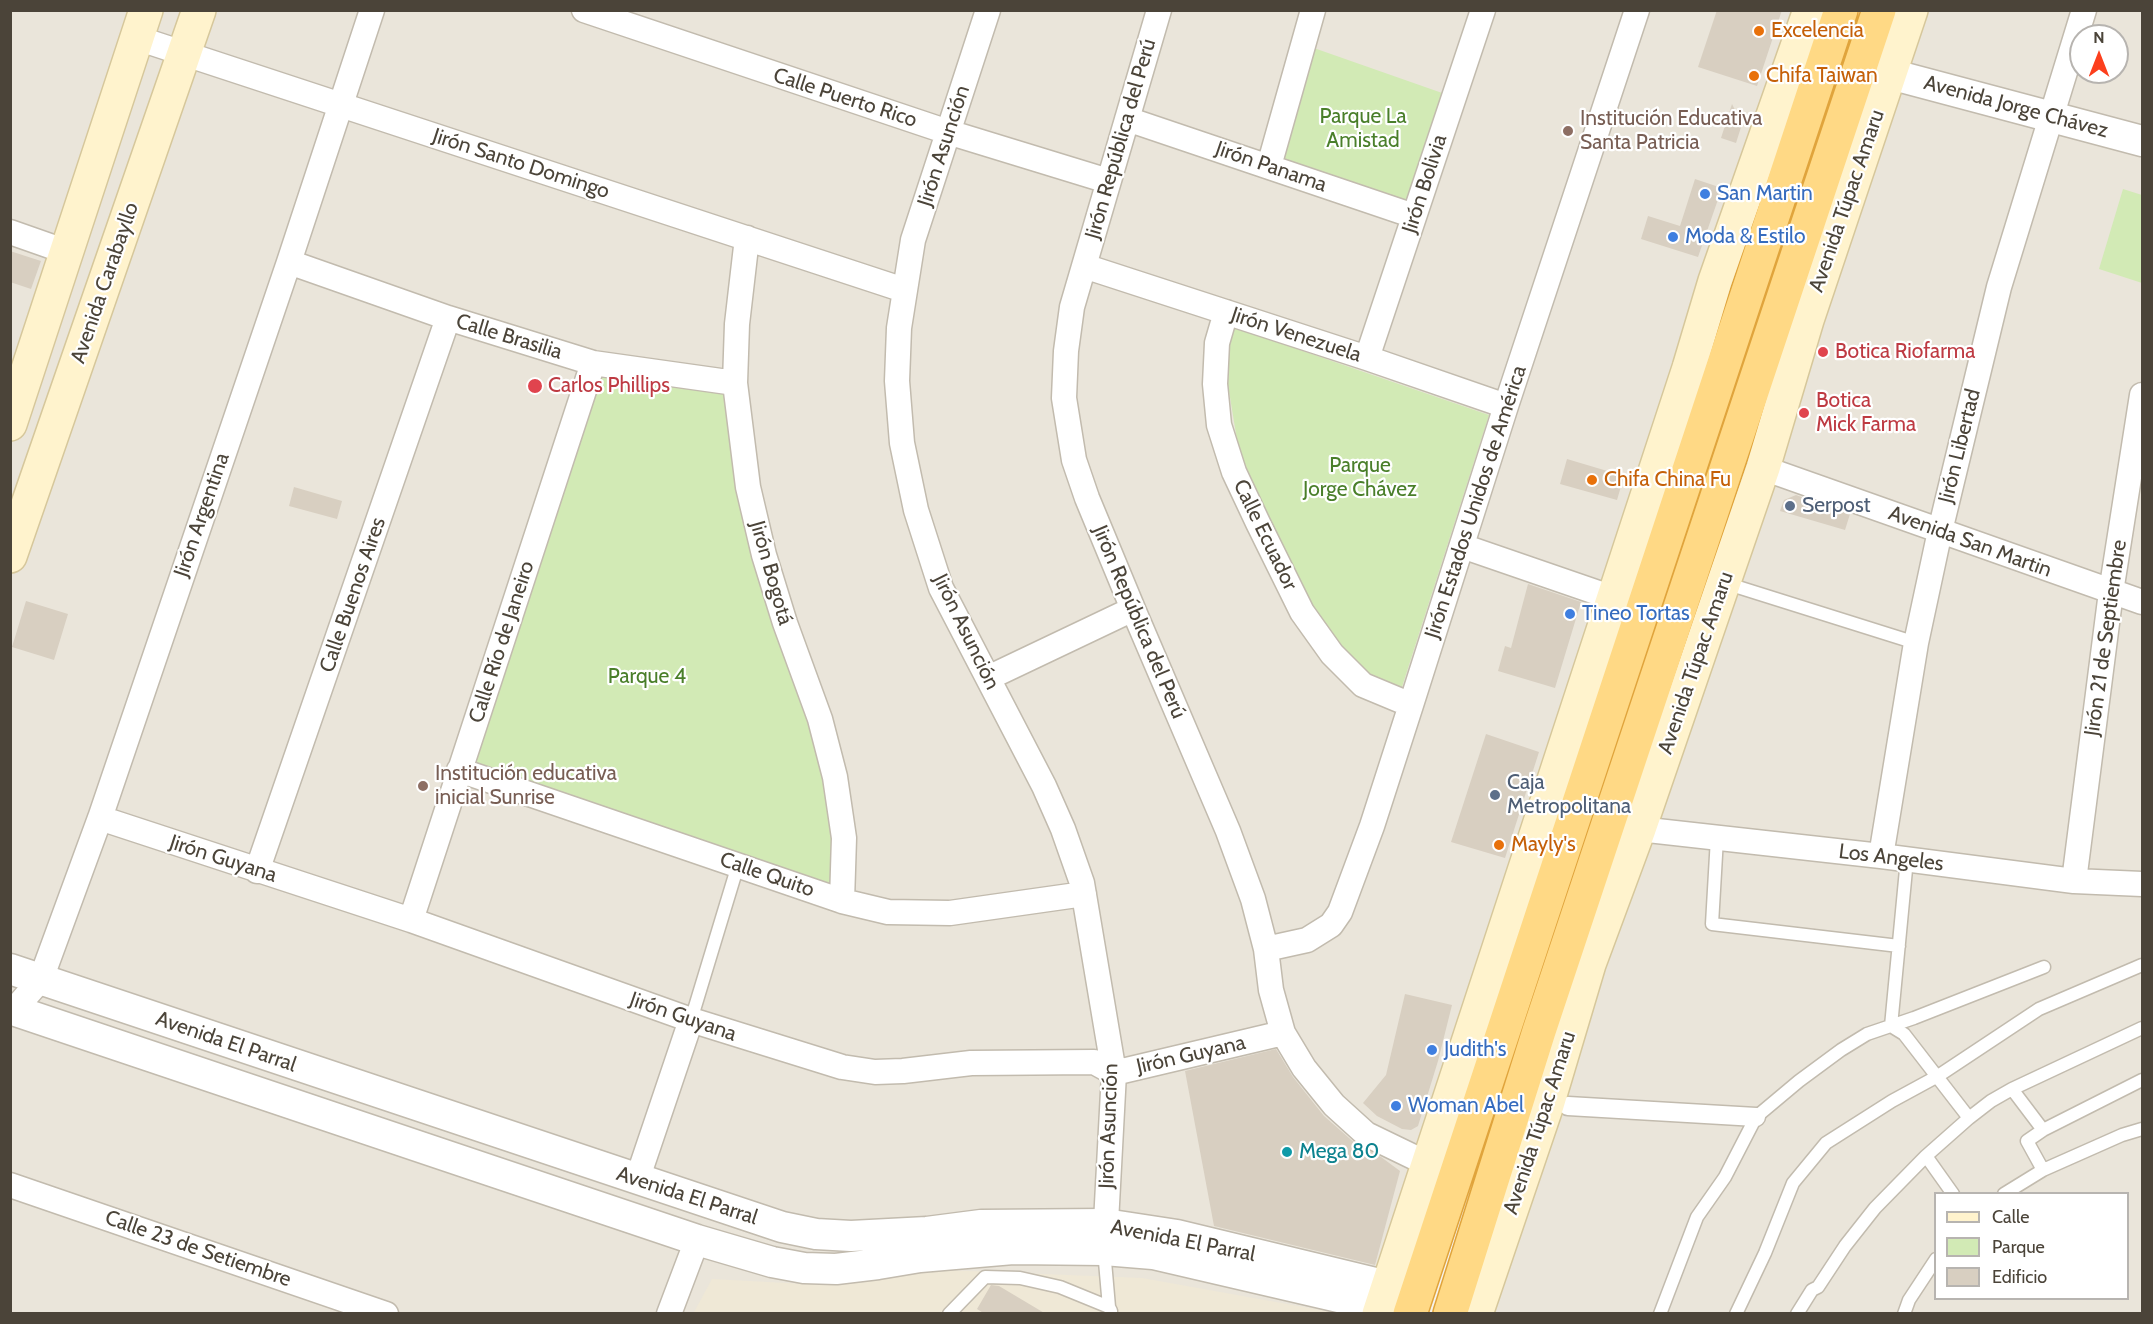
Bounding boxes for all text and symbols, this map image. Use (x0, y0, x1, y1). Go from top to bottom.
place label: Excelencia (1771, 18, 1864, 44)
marker: Excelencia (1752, 24, 1766, 38)
north arrow (2069, 24, 2129, 84)
text: N (2093, 28, 2105, 47)
street label: Jirón República del Perú (1080, 36, 1162, 242)
street label: Calle Puerto Rico (770, 63, 920, 133)
place label: Chifa Taiwan (1766, 63, 1878, 89)
marker: Chifa Taiwan (1747, 69, 1761, 83)
street label: Avenida Jorge Chávez (1921, 70, 2111, 144)
street label: Jirón Asunción (913, 82, 975, 210)
park label: Parque La Amistad (1320, 104, 1406, 154)
place label: Institución Educativa Santa Patricia (1580, 106, 1762, 156)
street label: Avenida Túpac Amaru (1804, 106, 1890, 296)
street label: Jirón Santo Domingo (429, 124, 613, 204)
marker: Institución Educativa Santa Patricia (1561, 124, 1575, 138)
street label: Jirón Bolivia (1397, 131, 1453, 237)
street label: Jirón Panama (1212, 136, 1330, 198)
place label: San Martin (1717, 181, 1813, 207)
marker: San Martin (1698, 187, 1712, 201)
street label: Avenida Carabayllo (66, 199, 144, 367)
place label: Moda & Estilo (1685, 224, 1806, 250)
marker: Moda & Estilo (1666, 230, 1680, 244)
street label: Jirón Venezuela (1228, 302, 1364, 368)
street label: Calle Brasilia (453, 309, 565, 365)
place label: Botica Riofarma (1835, 339, 1975, 365)
marker: Botica Riofarma (1816, 345, 1830, 359)
street label: Jirón Estados Unidos de América (1420, 362, 1532, 642)
place label: Carlos Phillips (548, 373, 670, 399)
marker: Carlos Phillips (526, 377, 544, 395)
street label: Jirón Libertad (1934, 386, 1986, 506)
place label: Botica Mick Farma (1816, 388, 1916, 438)
marker: Botica Mick Farma (1797, 406, 1811, 420)
street label: Jirón Argentina (169, 450, 235, 580)
park label: Parque Jorge Chávez (1303, 453, 1417, 503)
place label: Chifa China Fu (1604, 467, 1731, 493)
marker: Chifa China Fu (1585, 473, 1599, 487)
street label: Calle Ecuador (1227, 476, 1303, 594)
place label: Serpost (1802, 493, 1871, 519)
marker: Serpost (1783, 499, 1797, 513)
street label: Avenida San Martin (1885, 501, 2055, 583)
street label: Calle Buenos Aires (315, 514, 391, 676)
street label: Jirón Bogotá (744, 518, 798, 628)
street label: Jirón República del Perú (1087, 522, 1191, 722)
street label: Jirón 21 de Septiembre (2080, 538, 2132, 738)
street label: Calle Río de Janeiro (464, 558, 540, 726)
street label: Avenida Túpac Amaru (1653, 568, 1739, 758)
street label: Jirón Asunción (927, 570, 1005, 694)
place label: Tineo Tortas (1582, 601, 1690, 627)
marker: Tineo Tortas (1563, 607, 1577, 621)
park label: Parque 4 (608, 664, 686, 690)
place label: Institución educativa inicial Sunrise (435, 761, 617, 811)
place label: Caja Metropolitana (1507, 770, 1631, 820)
marker: Institución educativa inicial Sunrise (416, 779, 430, 793)
marker: Caja Metropolitana (1488, 788, 1502, 802)
street label: Jirón Guyana (166, 830, 280, 888)
place label: Mayly's (1511, 832, 1576, 858)
marker: Mayly's (1492, 838, 1506, 852)
street label: Los Angeles (1837, 839, 1945, 877)
street label: Calle Quito (716, 847, 818, 903)
street label: Jirón Guyana (626, 987, 740, 1047)
street label: Avenida El Parral (152, 1006, 300, 1078)
street label: Avenida Túpac Amaru (1498, 1028, 1582, 1218)
street label: Jirón Guyana (1134, 1030, 1248, 1080)
place label: Judith's (1444, 1037, 1506, 1063)
marker: Judith's (1425, 1043, 1439, 1057)
street label: Jirón Asunción (1094, 1063, 1124, 1189)
place label: Woman Abel (1408, 1093, 1524, 1119)
marker: Woman Abel (1389, 1099, 1403, 1113)
place label: Mega 80 (1299, 1139, 1379, 1165)
marker: Mega 80 (1280, 1145, 1294, 1159)
street label: Avenida El Parral (613, 1161, 761, 1231)
legend (1934, 1192, 2129, 1300)
street label: Calle 23 de Setiembre (102, 1205, 294, 1293)
text: Calle (1992, 1206, 2029, 1228)
street label: Avenida El Parral (1108, 1215, 1258, 1267)
text: Parque (1992, 1236, 2045, 1258)
text: Edificio (1992, 1266, 2047, 1288)

